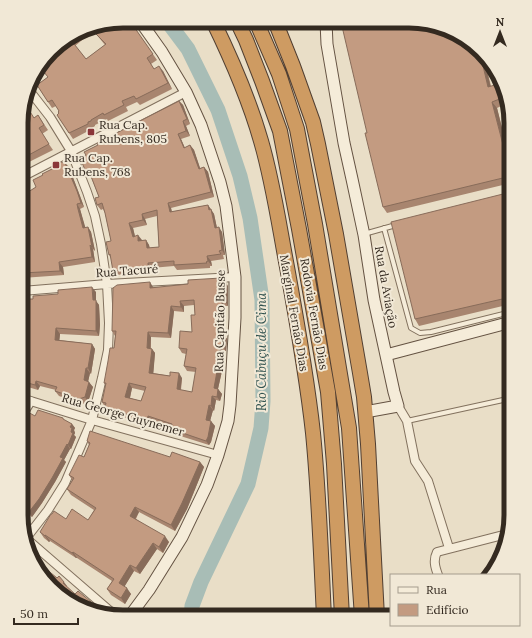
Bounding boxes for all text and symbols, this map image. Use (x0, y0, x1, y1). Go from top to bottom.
north arrow (480, 12, 520, 52)
text: N (496, 15, 505, 29)
place label: Rua Cap. Rubens, 805 (99, 117, 167, 146)
marker: Rua Cap. Rubens, 805 (86, 127, 96, 137)
place label: Rua Cap. Rubens, 768 (64, 150, 131, 179)
marker: Rua Cap. Rubens, 768 (51, 160, 61, 170)
street label: Rua da Aviação (372, 245, 401, 329)
street label: Marginal Fernão Dias (277, 253, 312, 373)
street label: Rodovia Fernão Dias (297, 257, 332, 371)
street label: Rua Tacuré (95, 261, 159, 280)
street label: Rua Capitão Busse (211, 269, 228, 372)
water label: Rio Cabuçu de Cima (253, 292, 270, 411)
street label: Rua George Guynemer (60, 390, 187, 439)
legend (390, 574, 520, 626)
text: Rua (426, 582, 447, 597)
scale bar (14, 600, 78, 626)
text: Edifício (426, 602, 469, 617)
text: 50 m (20, 606, 48, 621)

